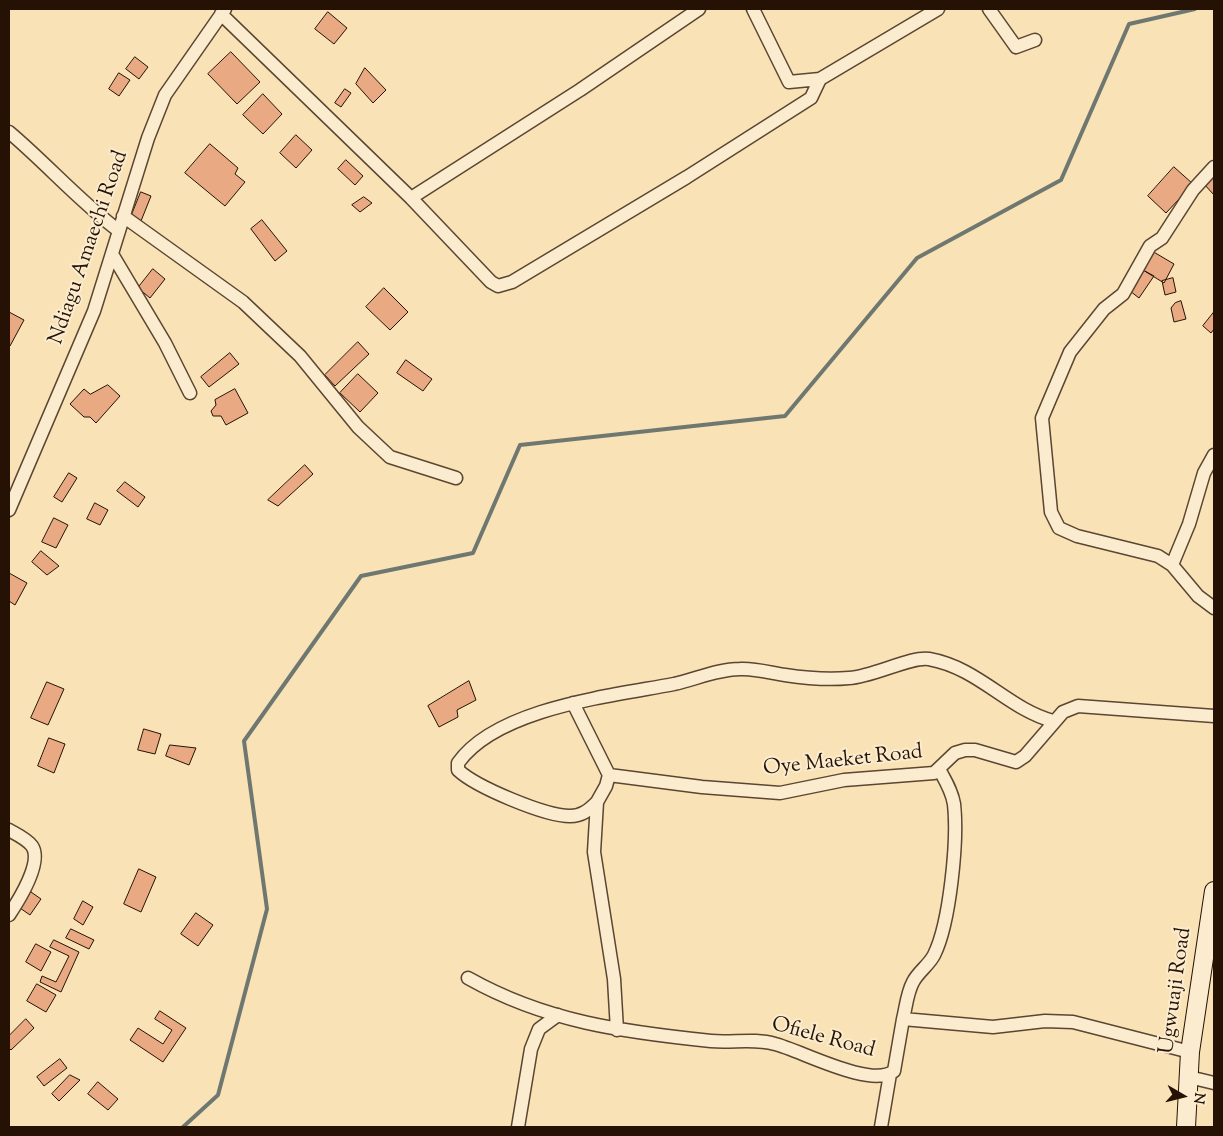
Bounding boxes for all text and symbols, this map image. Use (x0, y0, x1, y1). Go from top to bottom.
street label: Ndiagu Amaechi Road (45, 148, 135, 348)
street label: Oye Maeket Road (762, 741, 924, 783)
street label: Ugwuaji Road (1156, 926, 1198, 1056)
street label: Ofiele Road (769, 1013, 877, 1065)
north arrow (1158, 1071, 1208, 1121)
text: N (1187, 1091, 1209, 1105)

